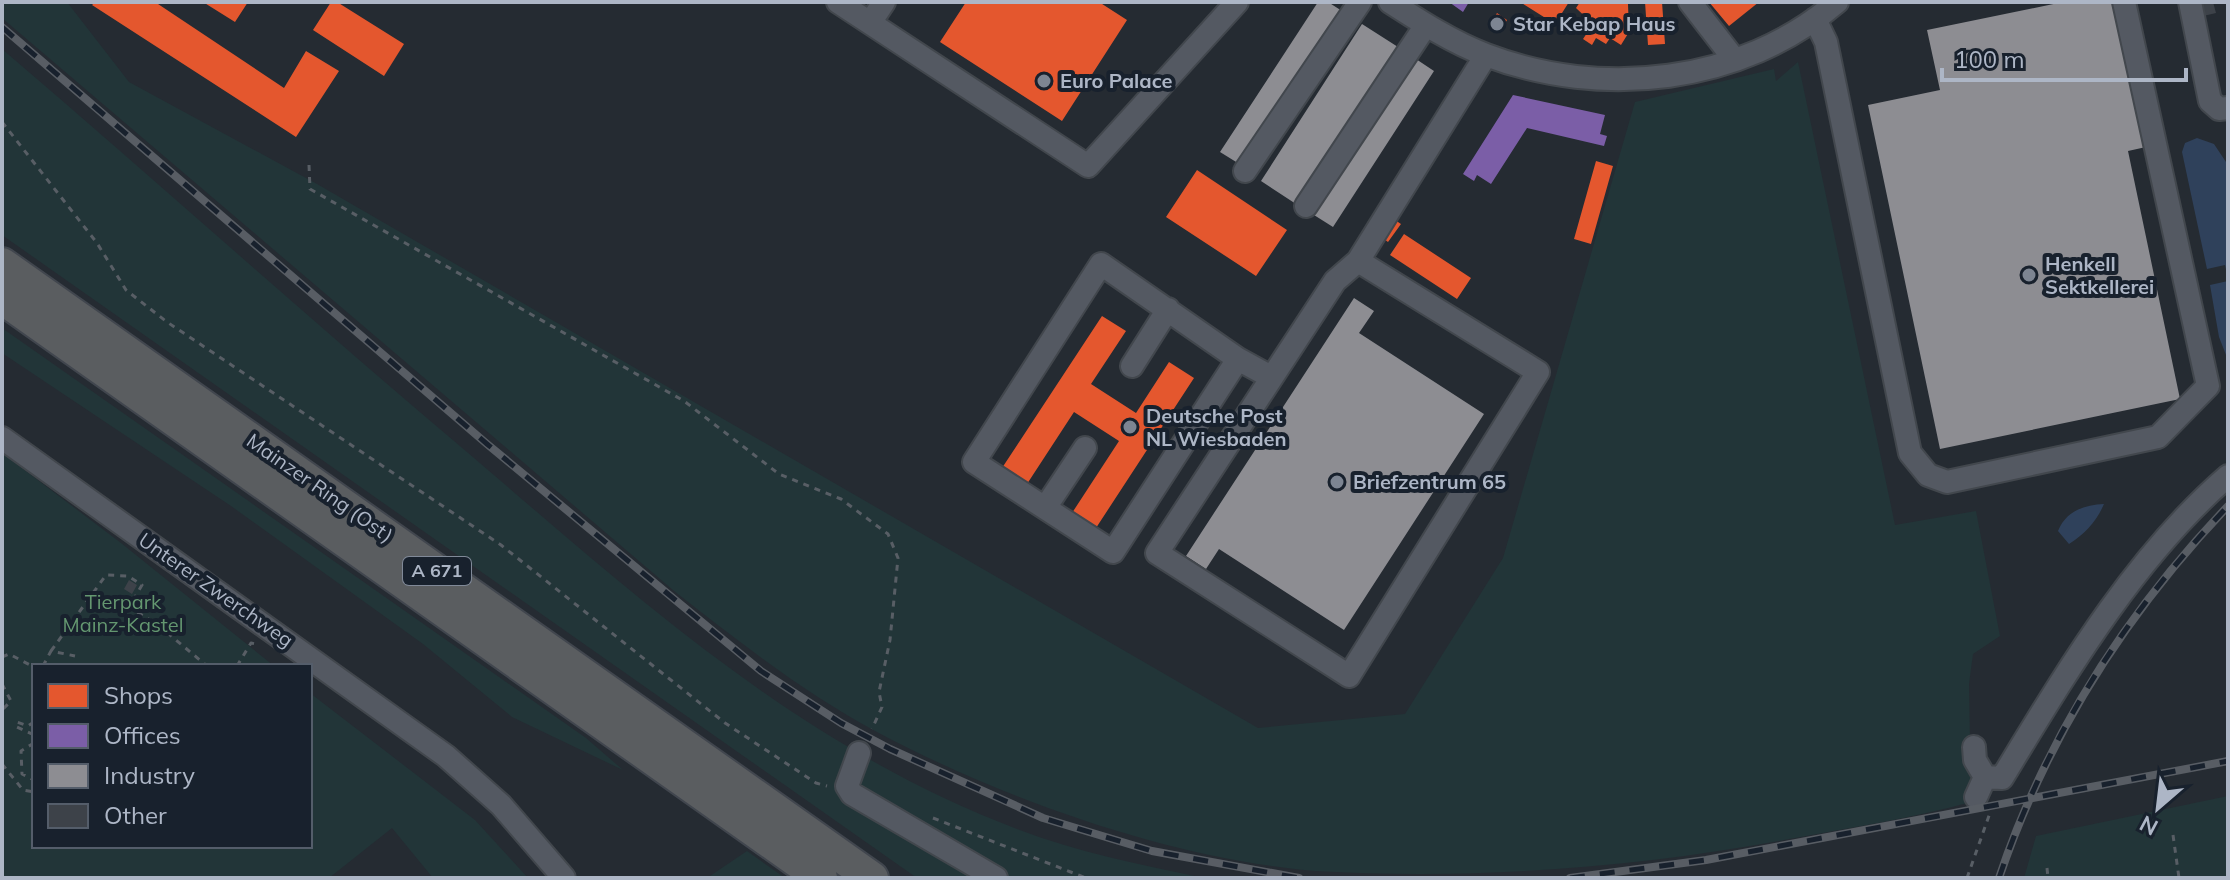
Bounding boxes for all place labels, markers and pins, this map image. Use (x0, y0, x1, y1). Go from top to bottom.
place label: Star Kebap Haus (1513, 11, 1676, 36)
marker: Star Kebap Haus (1488, 15, 1506, 33)
place label: Euro Palace (1060, 68, 1173, 93)
marker: Euro Palace (1035, 72, 1053, 90)
place label: Henkell Sektkellerei (2045, 251, 2154, 299)
marker: Henkell Sektkellerei (2020, 266, 2038, 284)
place label: Deutsche Post NL Wiesbaden (1146, 403, 1287, 451)
marker: Deutsche Post NL Wiesbaden (1121, 418, 1139, 436)
place label: Briefzentrum 65 (1353, 469, 1506, 494)
marker: Briefzentrum 65 (1328, 473, 1346, 491)

